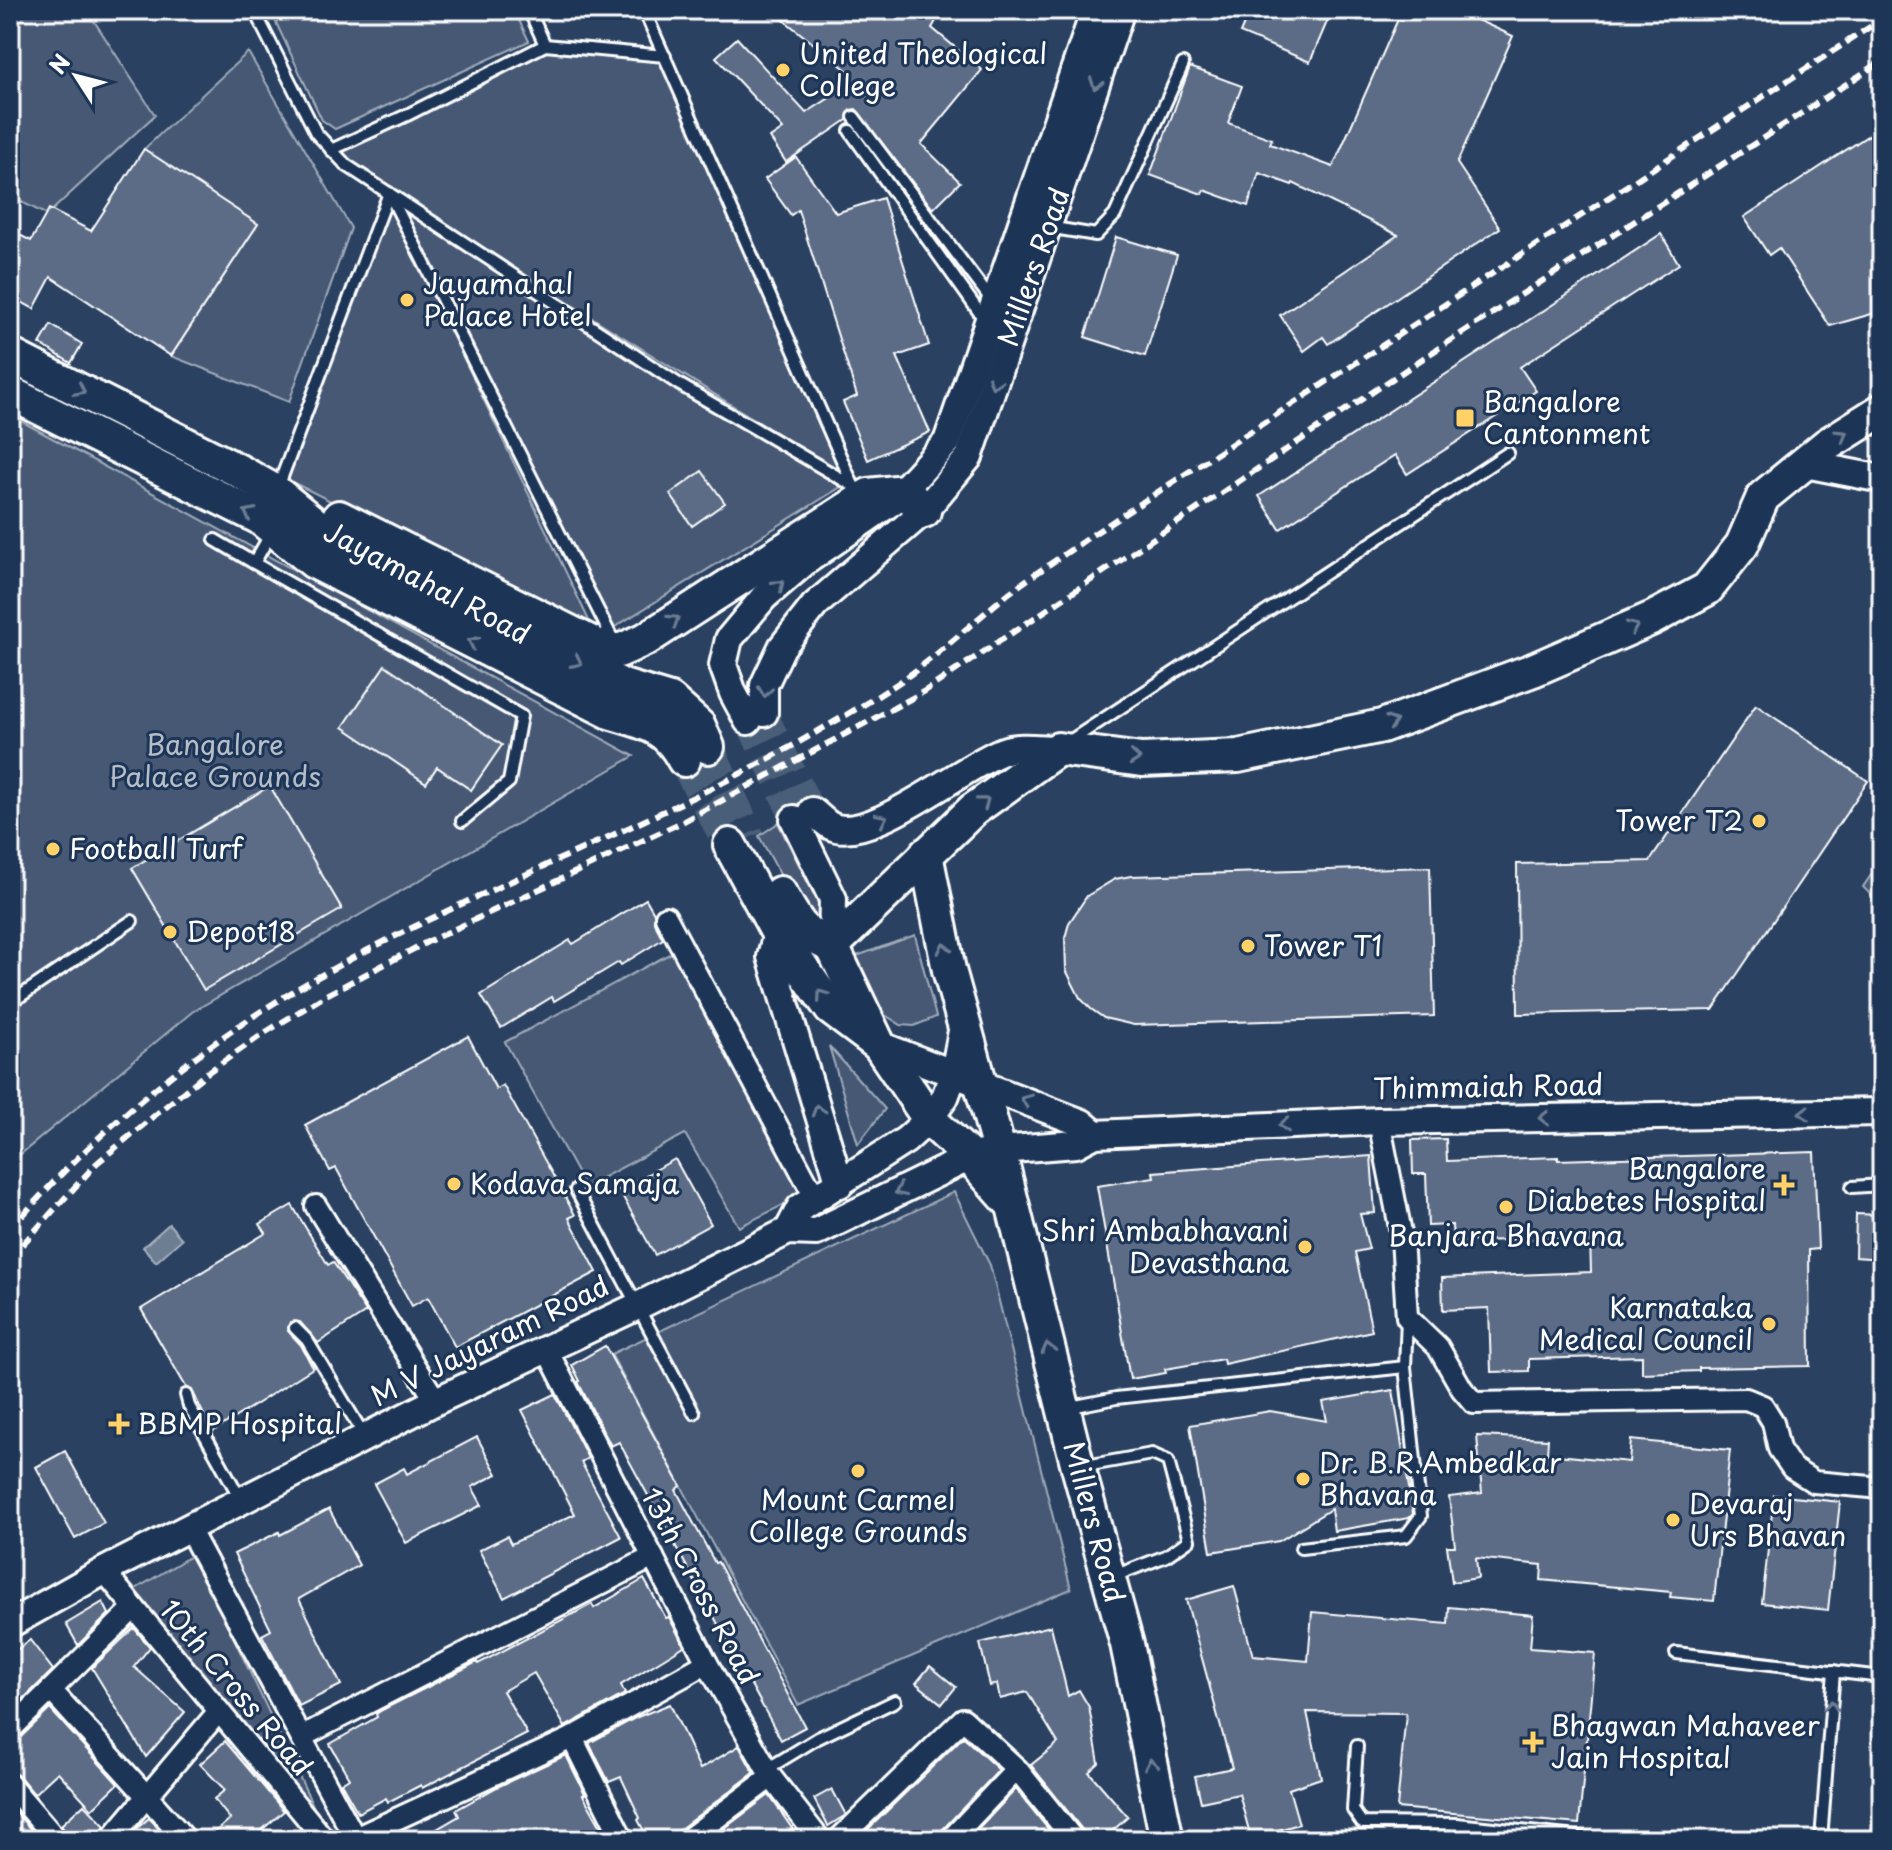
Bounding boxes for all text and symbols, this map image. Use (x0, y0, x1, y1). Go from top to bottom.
place label: United Theological College (799, 31, 1047, 106)
north arrow (36, 36, 116, 116)
text: N (40, 47, 77, 80)
marker: United Theological College (774, 61, 792, 79)
one-way arrow (1089, 76, 1105, 90)
street label: Millers Road (985, 181, 1080, 352)
place label: Jayamahal Palace Hotel (423, 261, 592, 336)
marker: Jayamahal Palace Hotel (398, 291, 416, 309)
one-way arrow (987, 375, 1003, 389)
place label: Bangalore Cantonment (1483, 379, 1650, 454)
one-way arrow (71, 381, 86, 396)
marker: Bangalore Cantonment (1454, 407, 1476, 429)
one-way arrow (1833, 430, 1848, 445)
one-way arrow (242, 507, 257, 522)
street label: Jayamahal Road (317, 509, 539, 654)
one-way arrow (770, 580, 785, 594)
one-way arrow (666, 615, 680, 630)
one-way arrow (1625, 620, 1639, 636)
one-way arrow (466, 637, 481, 652)
one-way arrow (568, 653, 583, 668)
one-way arrow (757, 685, 774, 698)
one-way arrow (1384, 716, 1398, 732)
park label: Bangalore Palace Grounds (109, 722, 321, 797)
one-way arrow (1129, 749, 1142, 766)
one-way arrow (975, 797, 989, 811)
place label: Tower T2 (1615, 798, 1743, 841)
marker: Tower T2 (1750, 812, 1768, 830)
one-way arrow (874, 813, 888, 829)
place label: Football Turf (69, 826, 245, 869)
marker: Football Turf (44, 840, 62, 858)
place label: Depot18 (186, 909, 296, 952)
marker: Depot18 (161, 923, 179, 941)
place label: Tower T1 (1264, 923, 1383, 966)
marker: Tower T1 (1239, 937, 1257, 955)
one-way arrow (936, 942, 953, 955)
one-way arrow (817, 989, 832, 1003)
street label: Thimmaiah Road (1373, 1062, 1603, 1109)
one-way arrow (1020, 1093, 1034, 1110)
one-way arrow (811, 1103, 827, 1117)
one-way arrow (1797, 1105, 1810, 1122)
one-way arrow (1537, 1109, 1550, 1127)
one-way arrow (1277, 1117, 1290, 1134)
place label: Bangalore Diabetes Hospital (1526, 1146, 1766, 1221)
place label: Kodava Samaja (470, 1161, 680, 1204)
marker: Bangalore Diabetes Hospital (1773, 1174, 1795, 1196)
marker: Kodava Samaja (445, 1175, 463, 1193)
one-way arrow (894, 1181, 909, 1197)
marker: Banjara Bhavana (1497, 1198, 1515, 1216)
place label: Shri Ambabhavani Devasthana (1041, 1208, 1289, 1283)
place label: Banjara Bhavana (1388, 1213, 1624, 1256)
marker: Shri Ambabhavani Devasthana (1296, 1238, 1314, 1256)
street label: M V Jayaram Road (363, 1263, 616, 1416)
place label: Karnataka Medical Council (1539, 1285, 1753, 1360)
marker: Karnataka Medical Council (1760, 1315, 1778, 1333)
one-way arrow (1040, 1342, 1057, 1356)
place label: BBMP Hospital (137, 1401, 342, 1444)
marker: BBMP Hospital (108, 1413, 130, 1435)
street label: Millers Road (1053, 1436, 1138, 1607)
place label: Dr. B.R.Ambedkar Bhavana (1319, 1440, 1562, 1515)
marker: Mount Carmel College Grounds (849, 1462, 867, 1480)
marker: Dr. B.R.Ambedkar Bhavana (1294, 1470, 1312, 1488)
place label: Mount Carmel College Grounds (748, 1477, 968, 1552)
street label: 13th Cross Road (631, 1479, 772, 1692)
place label: Devaraj Urs Bhavan (1689, 1481, 1846, 1556)
marker: Devaraj Urs Bhavan (1664, 1511, 1682, 1529)
street label: 10th Cross Road (150, 1589, 324, 1785)
one-way arrow (1822, 1699, 1839, 1712)
place label: Bhagwan Mahaveer Jain Hospital (1551, 1703, 1820, 1778)
marker: Bhagwan Mahaveer Jain Hospital (1522, 1731, 1544, 1753)
one-way arrow (1144, 1757, 1161, 1770)

